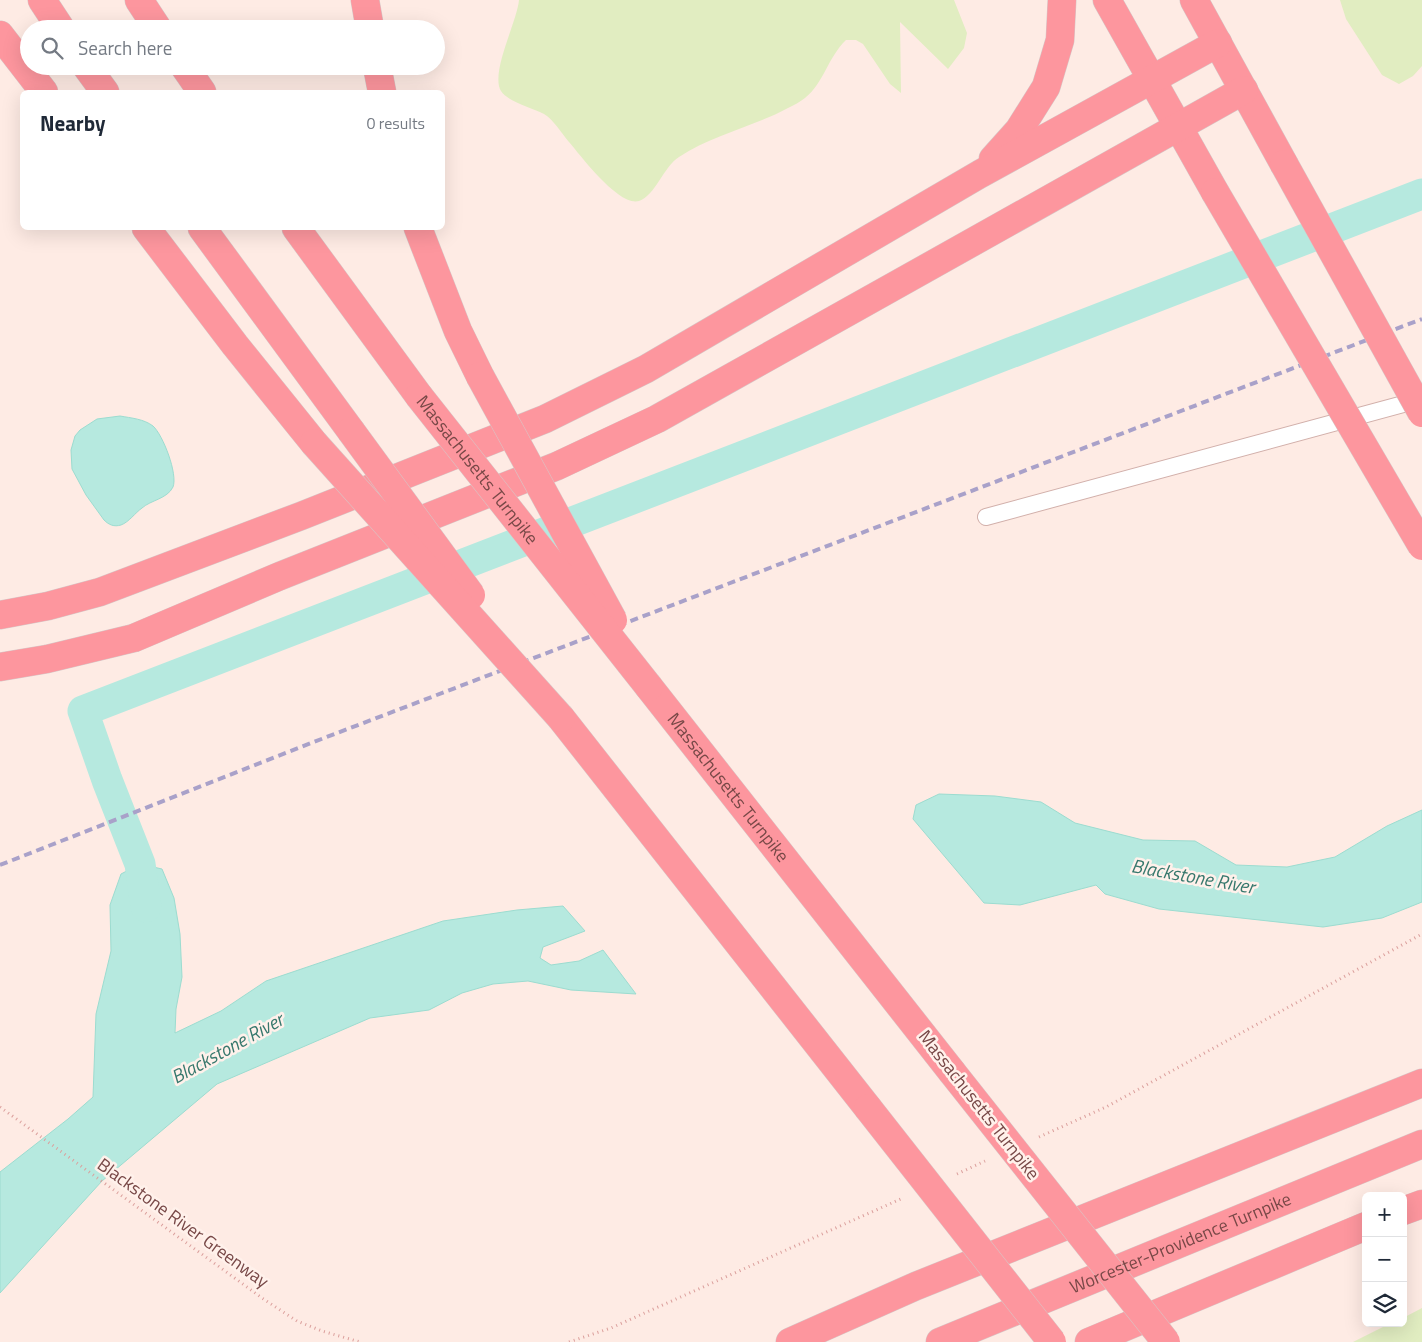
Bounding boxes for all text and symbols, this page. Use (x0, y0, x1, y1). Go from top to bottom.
search box (20, 20, 445, 75)
text: Search here (78, 33, 172, 62)
icon: search (38, 34, 66, 62)
text: Nearby (40, 107, 105, 139)
text: 0 results (366, 111, 425, 135)
street label: Massachusetts Turnpike (410, 389, 545, 550)
street label: Massachusetts Turnpike (661, 707, 796, 868)
water label: Blackstone River (1129, 850, 1259, 901)
water label: Blackstone River (165, 1004, 290, 1090)
street label: Massachusetts Turnpike (912, 1024, 1047, 1185)
street label: Blackstone River Greenway (92, 1151, 275, 1294)
street label: Worcester-Providence Turnpike (1065, 1185, 1295, 1300)
map controls (1362, 1192, 1407, 1327)
button: + (1362, 1192, 1407, 1237)
button: − (1362, 1237, 1407, 1282)
button: layers (1362, 1282, 1407, 1327)

